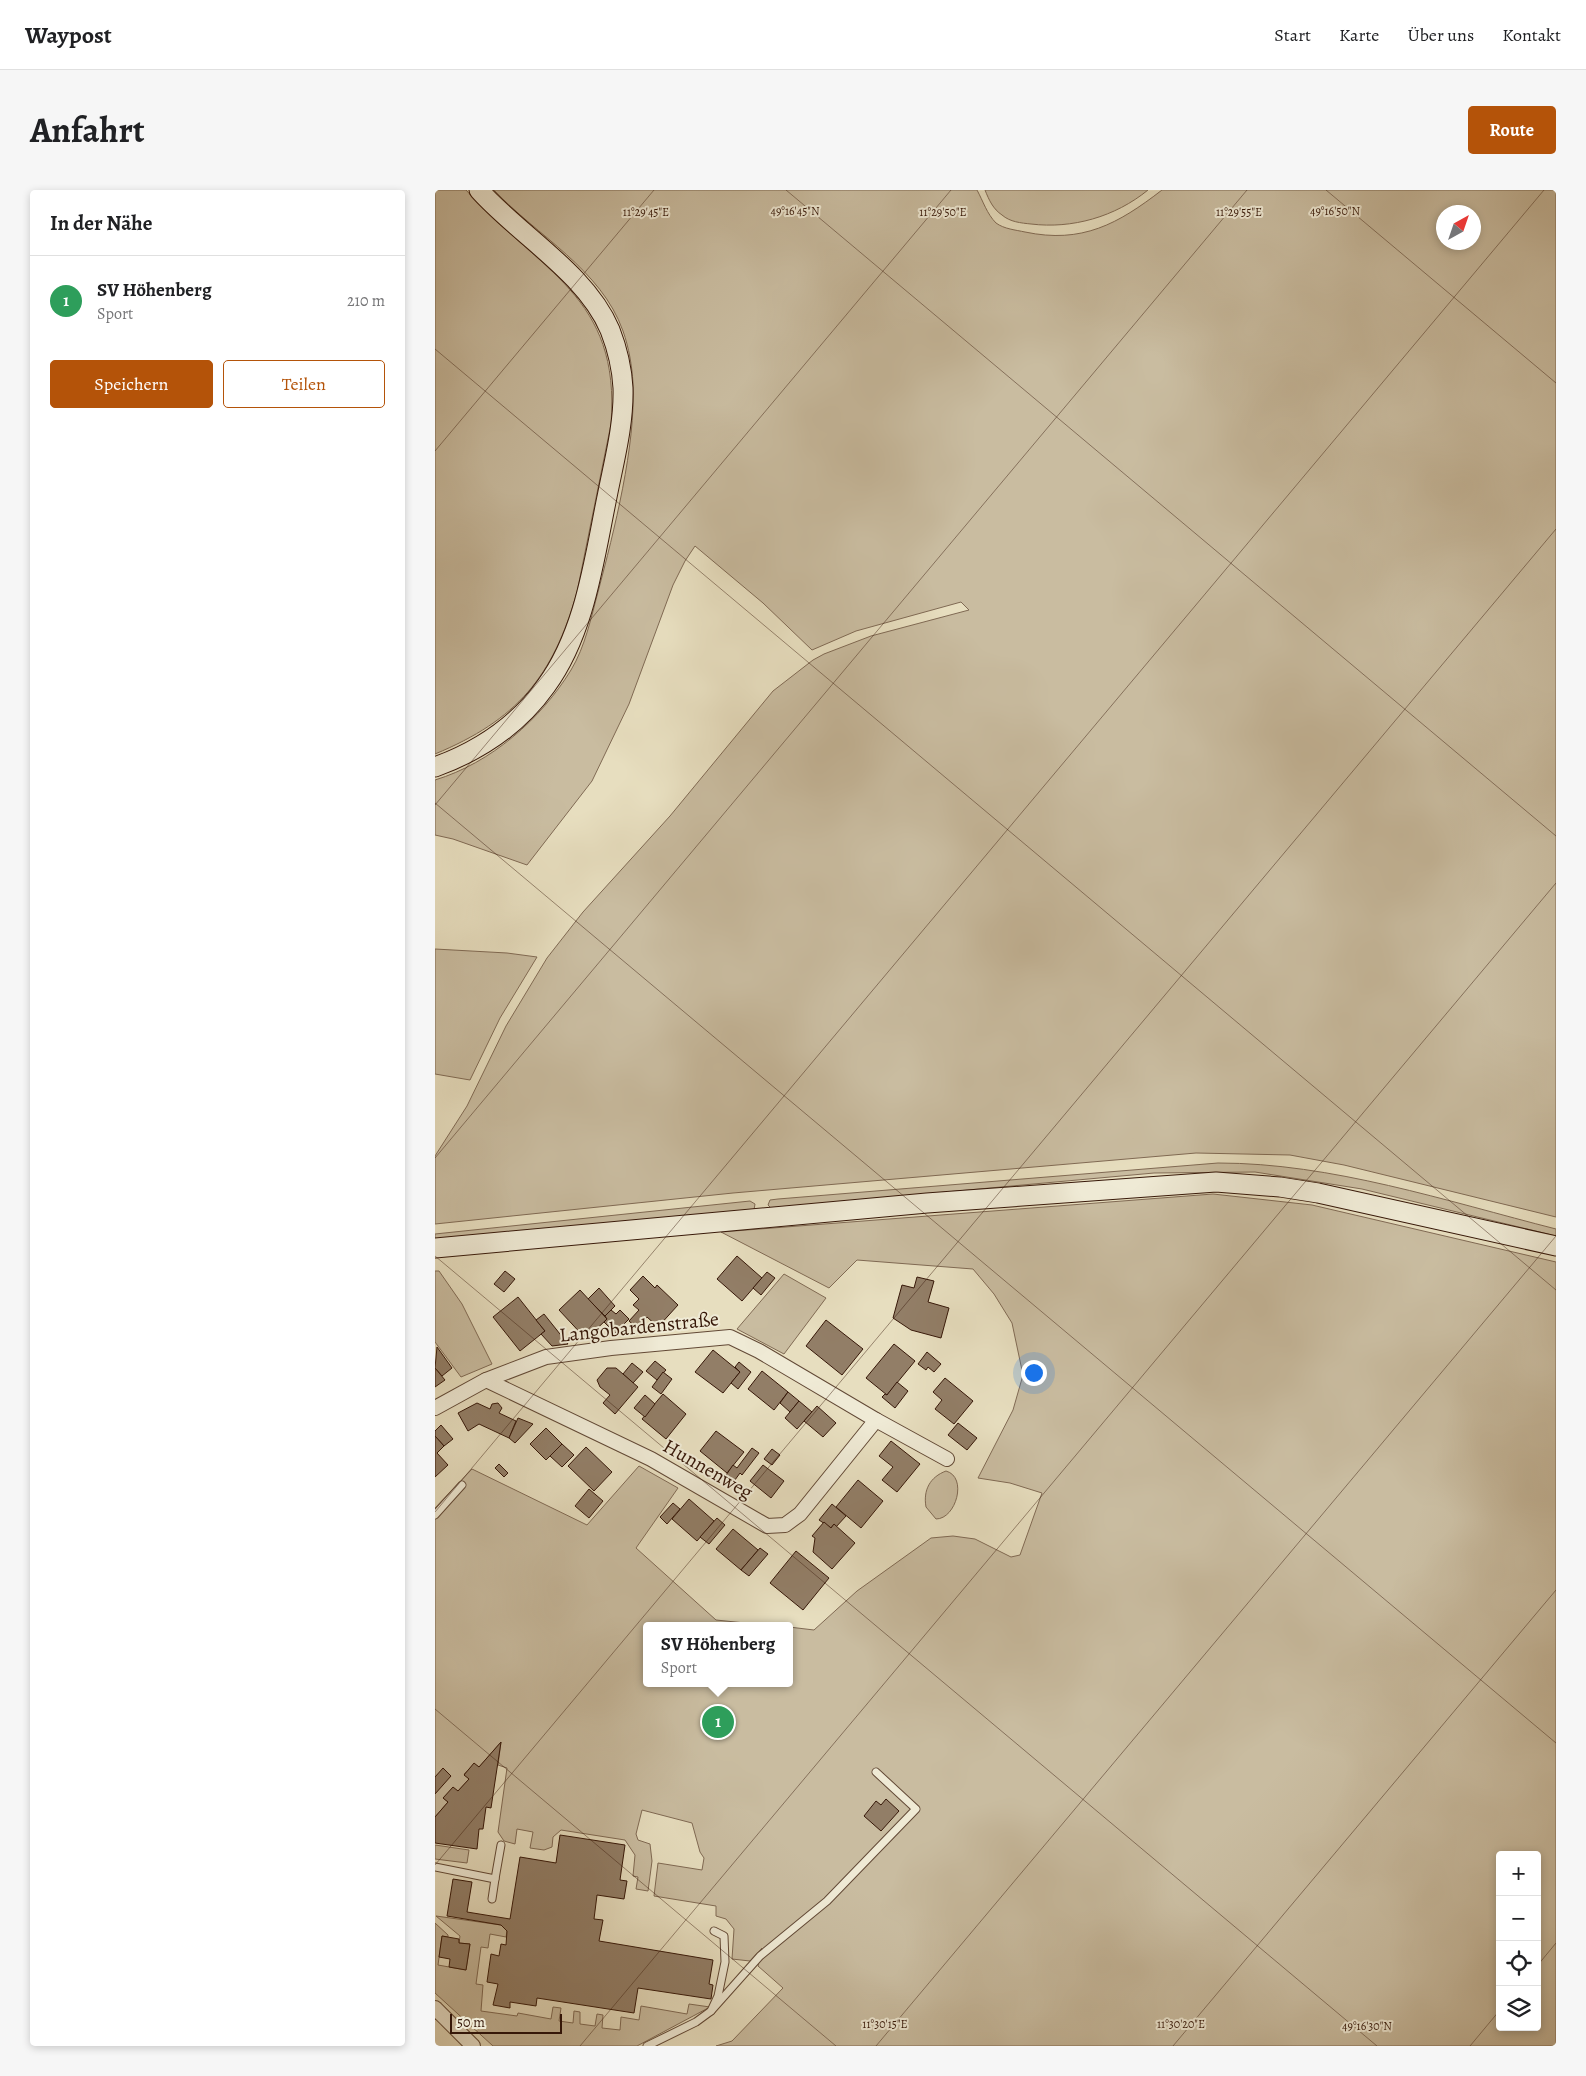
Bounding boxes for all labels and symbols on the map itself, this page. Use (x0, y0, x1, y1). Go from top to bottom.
text: 49°16'45"N (770, 203, 820, 219)
text: 49°16'50"N (1310, 203, 1360, 219)
text: 11°29'45"E (623, 204, 669, 220)
text: 11°29'50"E (919, 204, 967, 220)
text: 11°29'55"E (1216, 204, 1262, 220)
north arrow (1436, 205, 1481, 250)
street label: Langobardenstraße (558, 1305, 720, 1349)
your location (1021, 1360, 1047, 1386)
street label: Hunnenweg (658, 1432, 758, 1506)
pin: 1 (702, 1703, 734, 1741)
scale bar (450, 2011, 563, 2034)
text: 11°30'15"E (862, 2016, 908, 2032)
text: 11°30'20"E (1157, 2016, 1205, 2032)
text: 49°16'30"N (1342, 2018, 1392, 2034)

